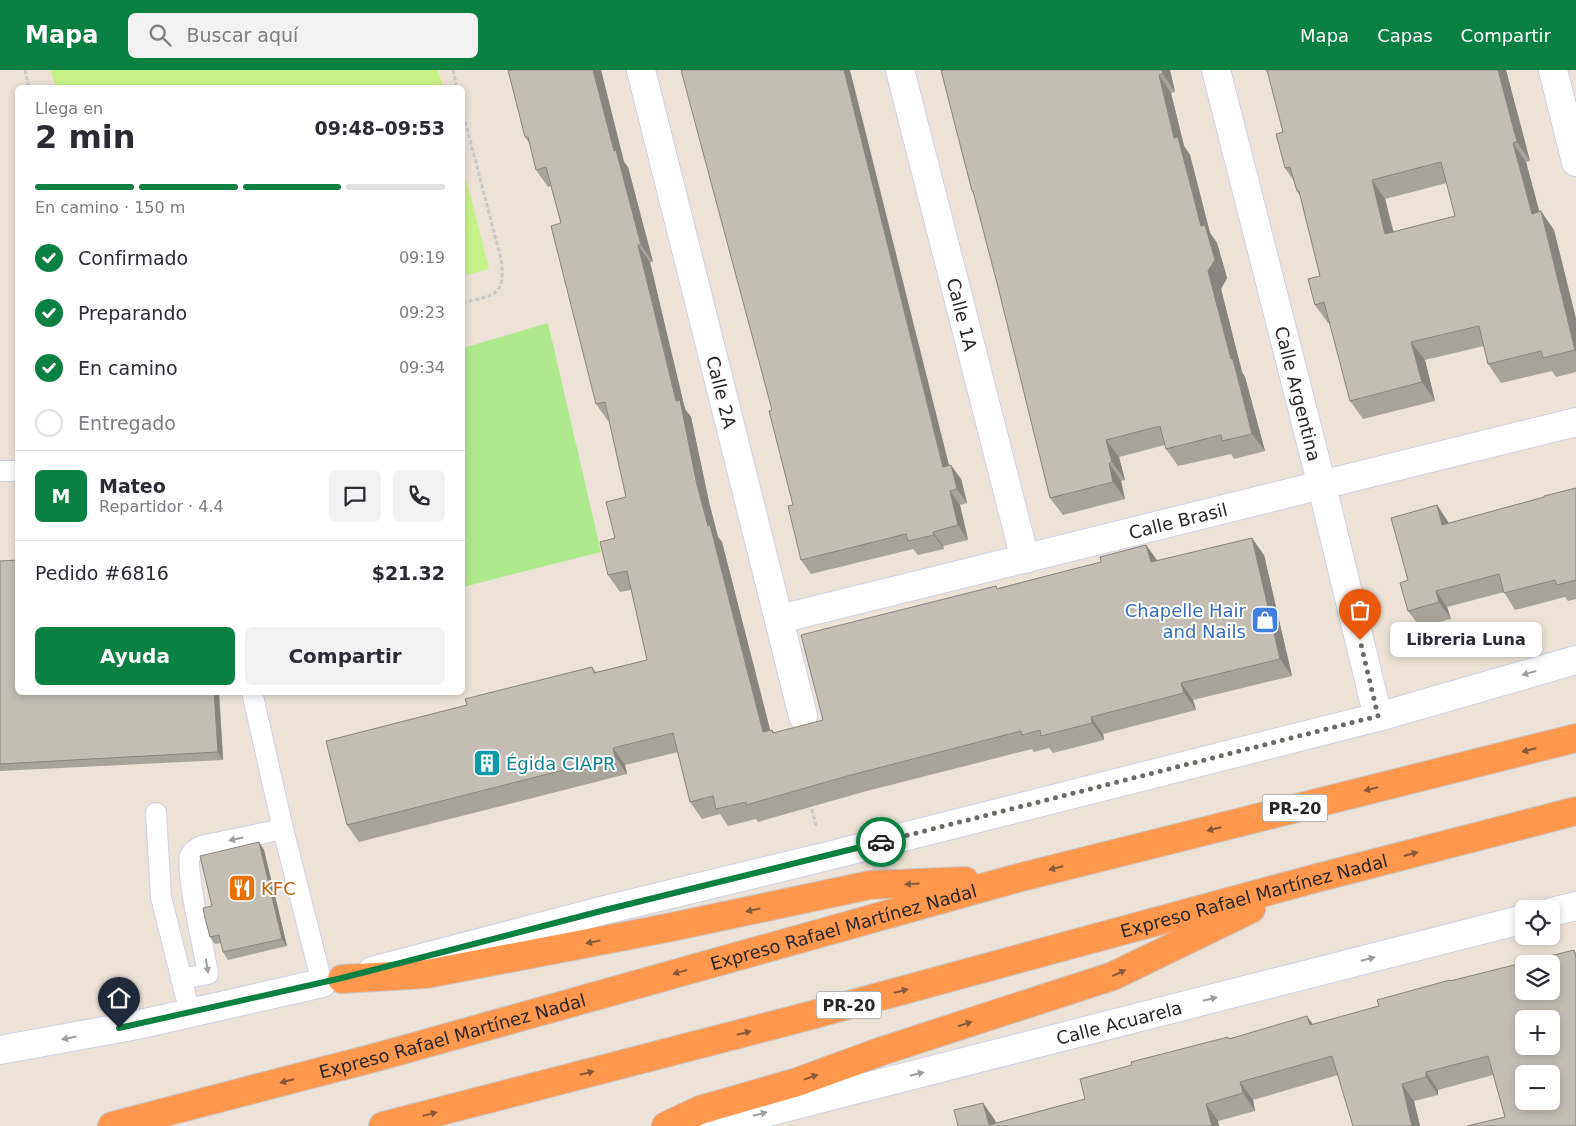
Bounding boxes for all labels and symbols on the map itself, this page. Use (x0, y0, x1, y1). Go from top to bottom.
street label: Calle 1A (943, 276, 982, 353)
street label: Calle Argentina (1271, 324, 1326, 463)
street label: Calle 2A (703, 353, 741, 431)
street label: Calle Brasil (1127, 498, 1229, 543)
pin (1339, 589, 1381, 640)
place label: Chapelle Hair and Nails (1125, 600, 1247, 642)
shop icon: Chapelle Hair and Nails (1250, 605, 1280, 635)
callout: Libreria Luna (1390, 622, 1542, 658)
one-way arrow (1522, 670, 1537, 678)
one-way arrow (1521, 746, 1536, 754)
building icon: Égida CIAPR (472, 748, 502, 778)
place label: Égida CIAPR (506, 753, 616, 774)
one-way arrow (1364, 785, 1379, 793)
road number: PR-20 (1262, 794, 1328, 821)
courier (856, 817, 906, 867)
one-way arrow (1206, 825, 1221, 833)
one-way arrow (227, 835, 243, 843)
street label: Expreso Rafael Martínez Nadal (1118, 850, 1390, 941)
one-way arrow (1404, 850, 1419, 858)
one-way arrow (1048, 864, 1063, 872)
restaurant icon: KFC (227, 873, 257, 903)
place label: KFC (261, 878, 296, 899)
street label: Expreso Rafael Martínez Nadal (708, 879, 979, 974)
one-way arrow (904, 880, 920, 888)
one-way arrow (745, 906, 760, 914)
one-way arrow (585, 939, 601, 947)
one-way arrow (1360, 955, 1375, 963)
one-way arrow (203, 958, 211, 974)
one-way arrow (1112, 968, 1126, 976)
one-way arrow (673, 969, 688, 977)
pin (98, 977, 140, 1028)
one-way arrow (894, 987, 909, 995)
street label: Expreso Rafael Martínez Nadal (317, 989, 588, 1082)
road number: PR-20 (816, 992, 882, 1018)
one-way arrow (1203, 995, 1218, 1003)
street label: Calle Acuarela (1054, 996, 1184, 1048)
one-way arrow (957, 1020, 972, 1027)
one-way arrow (737, 1029, 752, 1037)
one-way arrow (61, 1034, 76, 1042)
one-way arrow (580, 1069, 595, 1077)
one-way arrow (910, 1070, 925, 1078)
one-way arrow (804, 1073, 819, 1081)
one-way arrow (280, 1077, 295, 1085)
one-way arrow (422, 1110, 437, 1118)
one-way arrow (752, 1110, 767, 1118)

